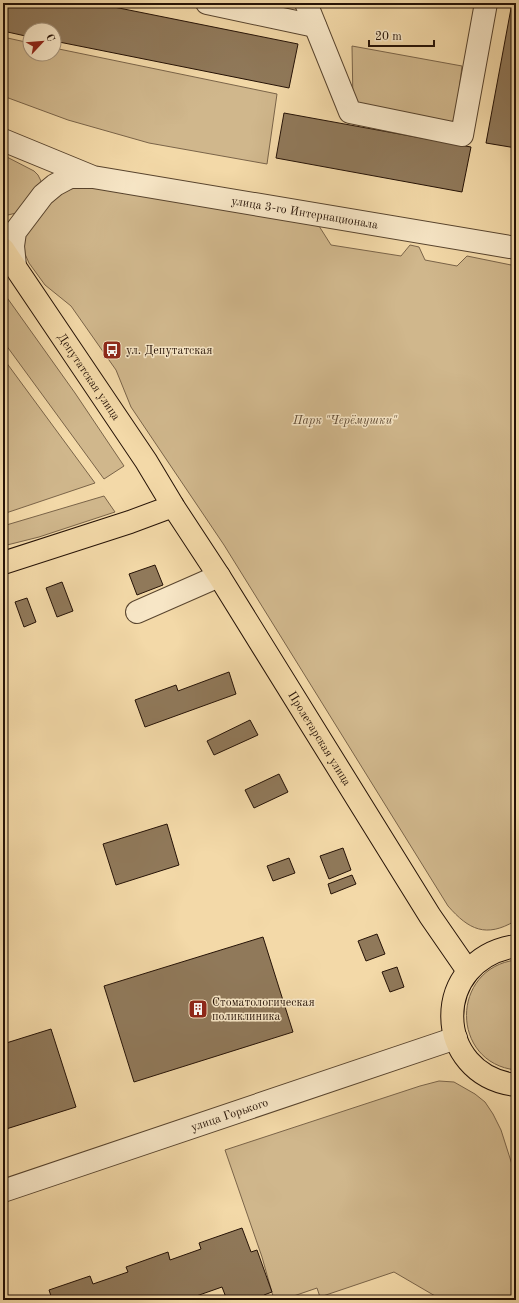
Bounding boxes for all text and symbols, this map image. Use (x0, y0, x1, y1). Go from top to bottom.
north arrow (22, 22, 62, 62)
scale bar (369, 22, 434, 48)
text: 20 m (375, 31, 402, 43)
text: С (43, 33, 56, 44)
street label: улица 3-го Интернационала (230, 195, 379, 232)
street label: Депутатская улица (55, 331, 122, 423)
bus stop icon: ул. Депутатская (101, 339, 123, 361)
place label: ул. Депутатская (126, 345, 212, 357)
park label: Парк "Черёмушки" (292, 414, 398, 427)
street label: Пролетарская улица (285, 690, 353, 788)
place label: Стоматологическая поликлиника (212, 997, 315, 1023)
building icon: Стоматологическая поликлиника (187, 998, 209, 1020)
street label: улица Горького (190, 1097, 270, 1134)

